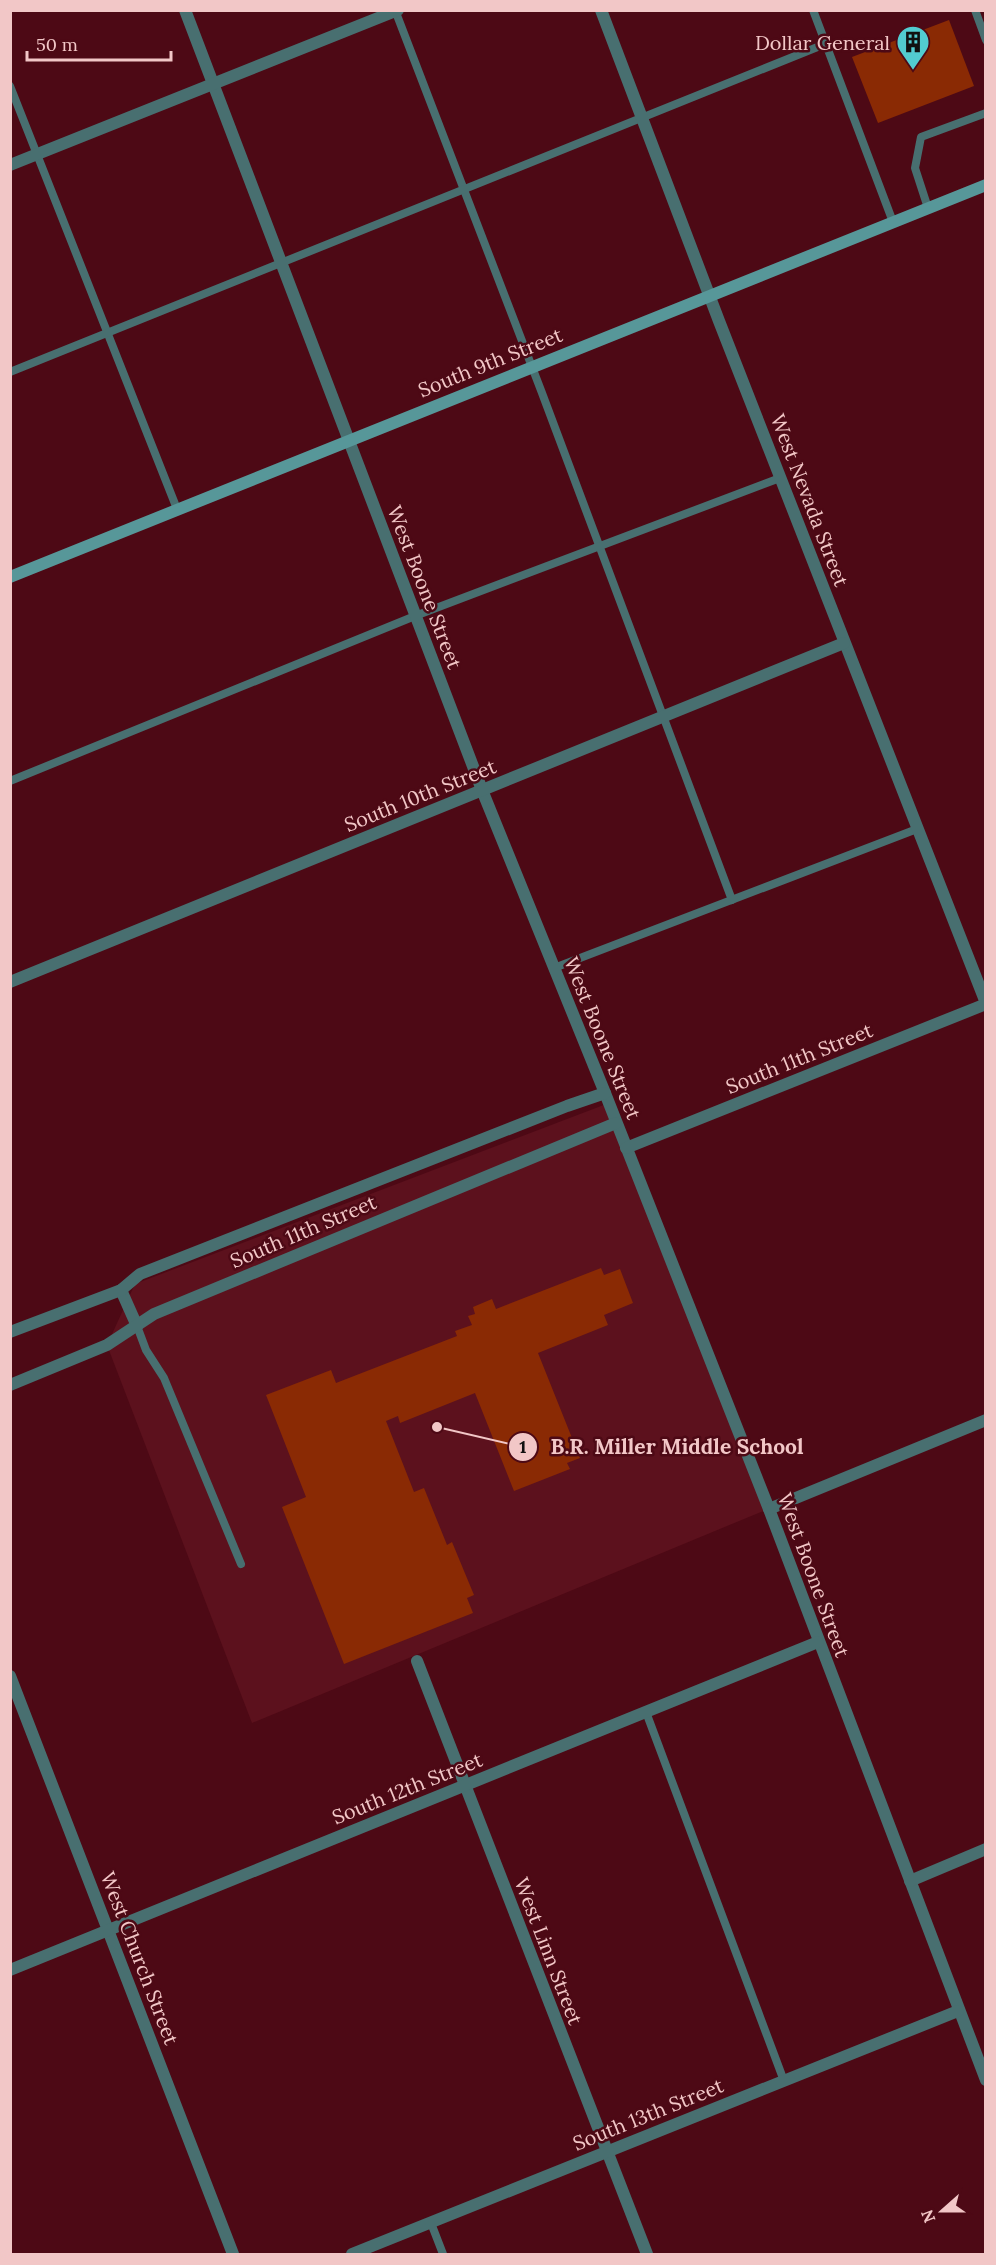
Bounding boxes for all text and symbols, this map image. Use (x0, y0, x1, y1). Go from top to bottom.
scale bar (27, 24, 171, 62)
building icon: Dollar General (895, 24, 931, 71)
place label: Dollar General (755, 30, 890, 55)
text: 50 m (36, 33, 78, 56)
street label: South 9th Street (414, 322, 566, 402)
street label: West Nevada Street (766, 410, 854, 590)
street label: West Boone Street (382, 502, 468, 672)
street label: South 10th Street (341, 753, 500, 837)
street label: West Boone Street (559, 953, 647, 1123)
street label: South 11th Street (722, 1017, 876, 1099)
street label: South 11th Street (226, 1189, 380, 1273)
callout: B.R. Miller Middle School (508, 1428, 815, 1467)
text: B.R. Miller Middle School (551, 1433, 804, 1460)
text: 1 (519, 1435, 527, 1458)
street label: West Boone Street (773, 1489, 855, 1661)
street label: South 12th Street (328, 1746, 486, 1829)
street label: West Church Street (95, 1868, 185, 2048)
street label: West Linn Street (509, 1874, 589, 2028)
street label: South 13th Street (569, 2072, 727, 2156)
north arrow (912, 2181, 972, 2241)
text: N (916, 2207, 940, 2226)

